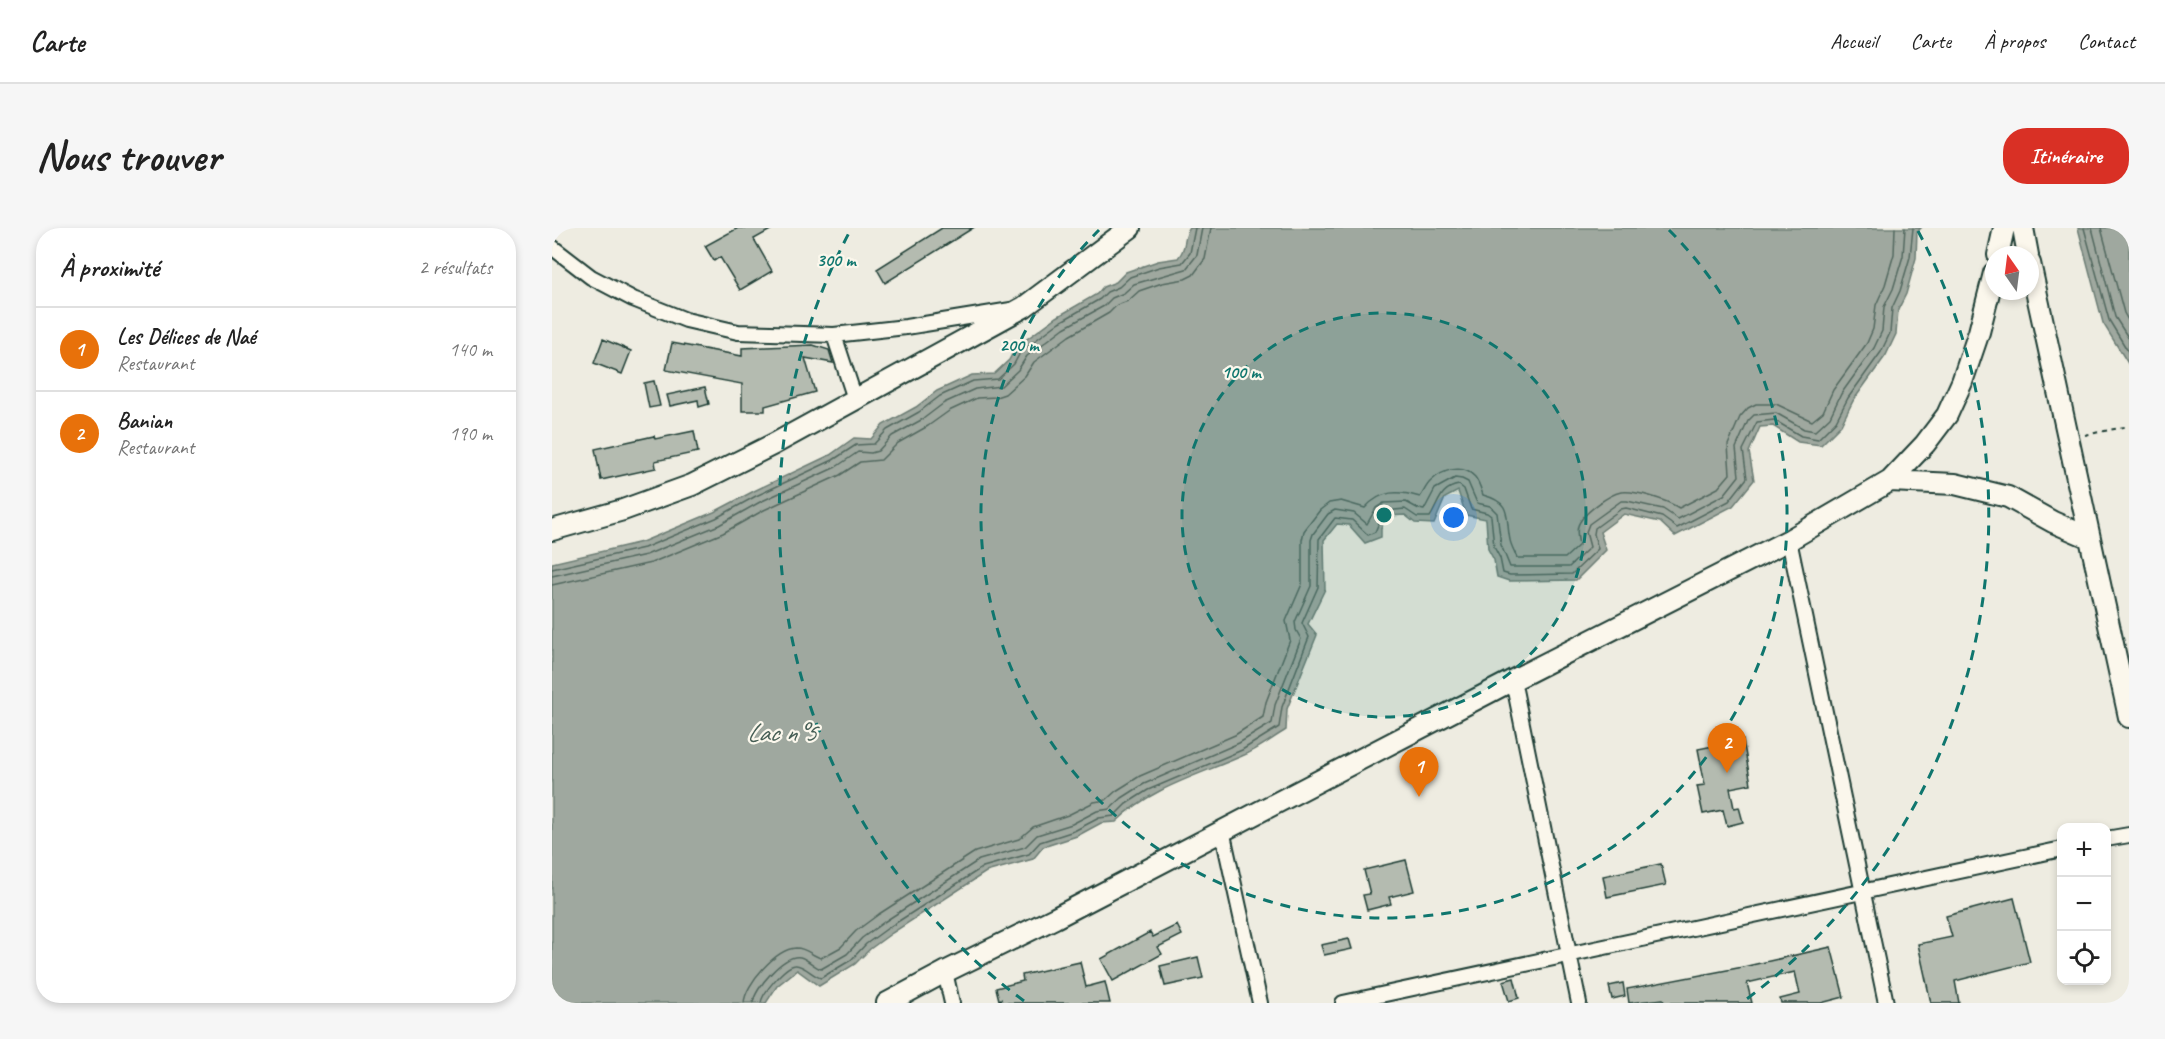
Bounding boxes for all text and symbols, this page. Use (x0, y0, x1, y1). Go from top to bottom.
text: Carte (30, 24, 85, 59)
text: Accueil (1830, 28, 1878, 54)
text: Carte (1911, 28, 1951, 54)
text: À propos (1984, 28, 2045, 54)
text: Contact (2078, 28, 2135, 54)
button: Itinéraire (2003, 128, 2129, 184)
text: Nous trouver (36, 130, 220, 183)
north arrow (1985, 246, 2039, 300)
text: 300 m (817, 249, 857, 271)
text: À proximité (60, 251, 159, 284)
text: 2 résultats (419, 255, 492, 280)
text: Les Délices de Naé (117, 323, 255, 351)
text: 200 m (1000, 334, 1040, 356)
text: 1 (75, 337, 84, 362)
text: 140 m (449, 337, 492, 362)
text: Restaurant (117, 351, 194, 376)
text: 100 m (1222, 361, 1262, 383)
text: Banian (117, 407, 172, 435)
text: 2 (75, 421, 84, 446)
text: 190 m (449, 421, 492, 446)
text: Restaurant (117, 435, 194, 460)
your location (1439, 503, 1468, 532)
centre of rings (1374, 505, 1394, 525)
water label: Lac n°5 (747, 716, 821, 749)
pin: 2 (1708, 724, 1746, 773)
pin: 1 (1400, 748, 1438, 797)
map controls (2057, 823, 2111, 985)
button: + (2057, 823, 2111, 877)
button: − (2057, 877, 2111, 931)
button: locate (2057, 931, 2111, 985)

